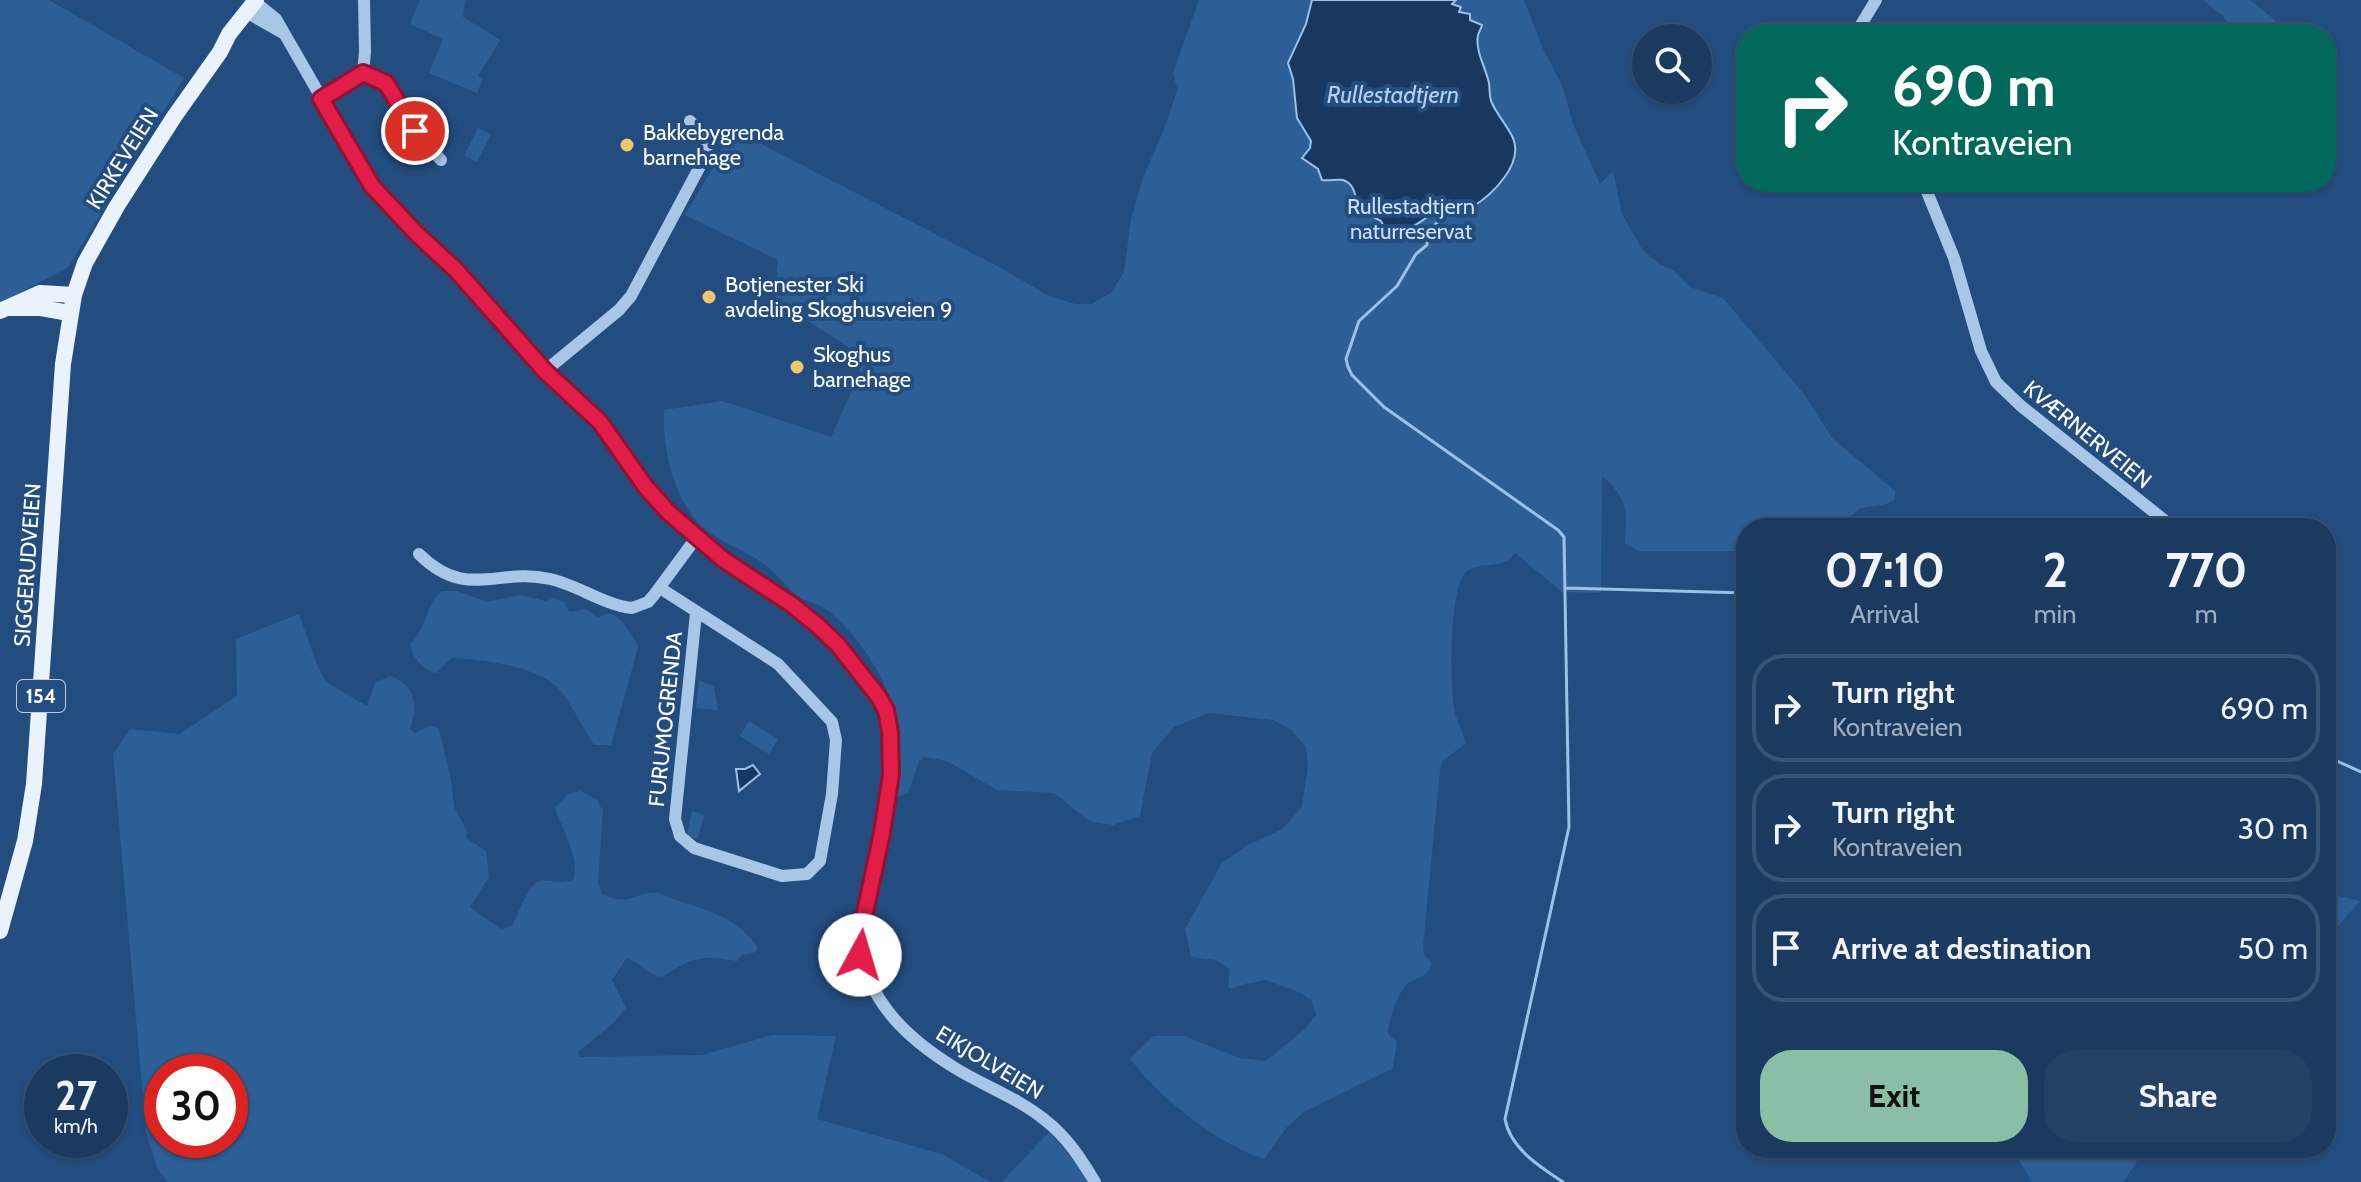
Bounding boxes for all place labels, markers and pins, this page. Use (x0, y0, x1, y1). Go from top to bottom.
pin (381, 97, 449, 165)
place label: Bakkebygrenda barnehage (643, 119, 785, 171)
marker: Bakkebygrenda barnehage (618, 136, 636, 154)
place label: Botjenester Ski avdeling Skoghusveien 9 (725, 271, 953, 323)
marker: Botjenester Ski avdeling Skoghusveien 9 (700, 288, 718, 306)
place label: Skoghus barnehage (813, 341, 911, 393)
marker: Skoghus barnehage (788, 358, 806, 376)

